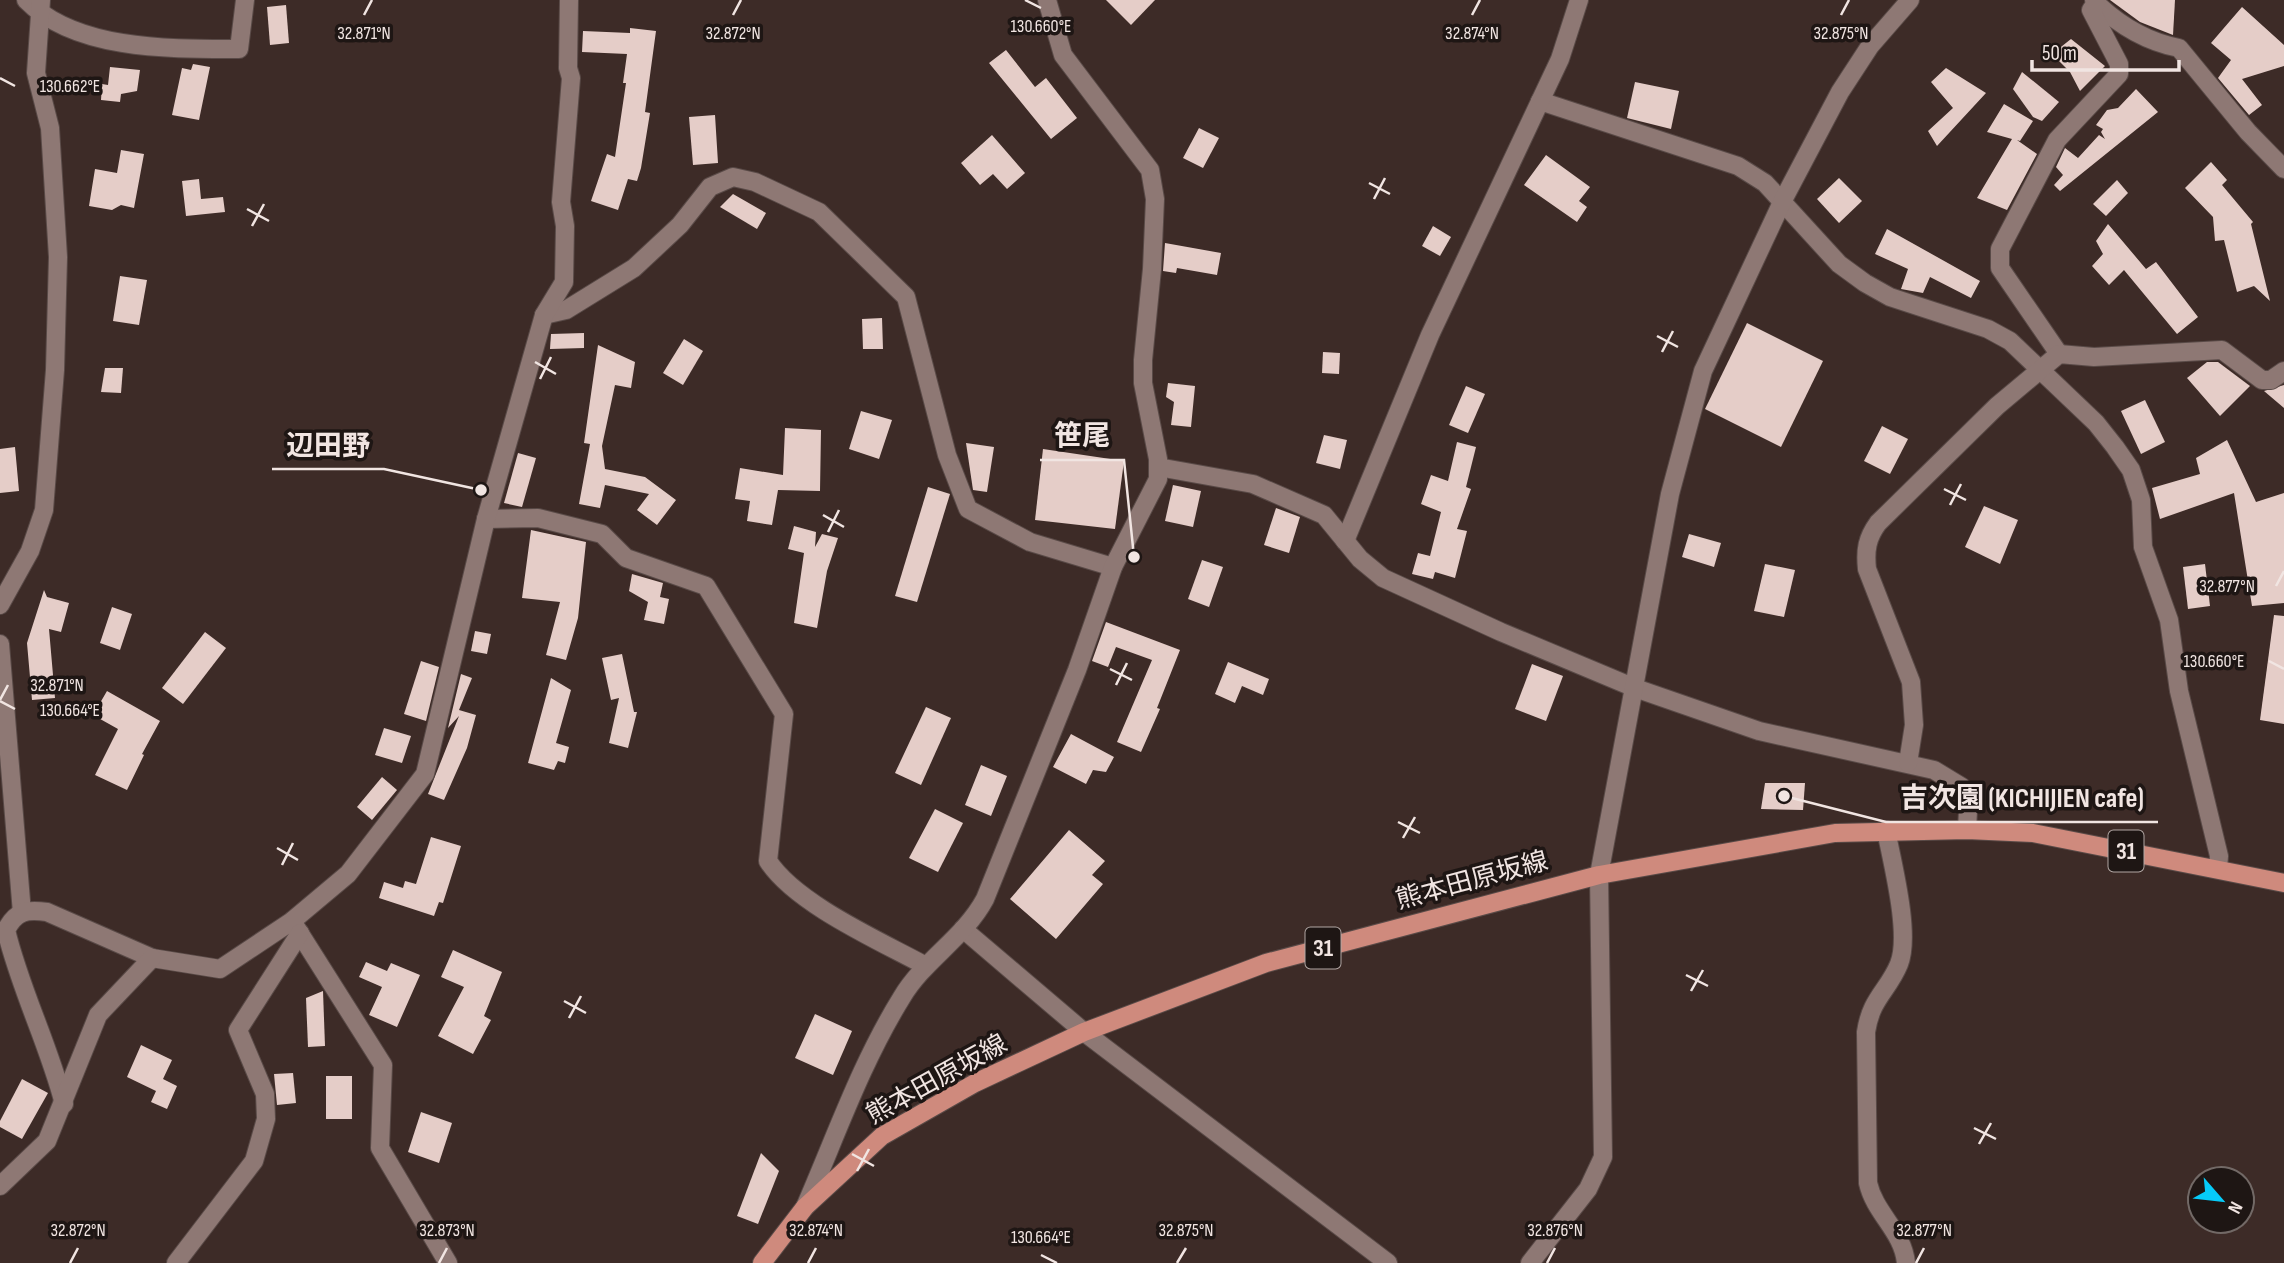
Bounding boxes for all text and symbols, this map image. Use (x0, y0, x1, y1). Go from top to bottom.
text: 130.660°E (1011, 16, 1071, 37)
text: 32.871°N (337, 23, 391, 44)
text: 32.872°N (705, 23, 761, 44)
text: 32.874°N (1445, 23, 1499, 44)
text: 32.875°N (1813, 23, 1869, 44)
scale bar (2032, 28, 2179, 72)
text: 50 m (2042, 41, 2077, 66)
text: 130.662°E (40, 76, 100, 97)
callout: 笹尾 (1040, 411, 1124, 460)
callout: 辺田野 (272, 420, 384, 469)
text: 笹尾 (1054, 420, 1110, 453)
text: 辺田野 (286, 430, 370, 463)
text: 32.877°N (2199, 576, 2255, 597)
text: 130.660°E (2184, 651, 2244, 672)
text: 32.871°N (30, 675, 84, 696)
text: 130.664°E (40, 700, 100, 721)
callout: 吉次園 (KICHIJIEN cafe) (1886, 773, 2158, 822)
text: 吉次園 (KICHIJIEN cafe) (1900, 782, 2144, 815)
road number: 31 (2108, 830, 2144, 872)
street label: 熊本田原坂線 (1393, 846, 1551, 916)
road number: 31 (1306, 928, 1340, 968)
street label: 熊本田原坂線 (861, 1029, 1013, 1131)
north arrow (2186, 1165, 2256, 1235)
text: N (2222, 1197, 2247, 1217)
text: 32.872°N (50, 1220, 106, 1241)
text: 32.873°N (419, 1220, 475, 1241)
text: 32.874°N (789, 1220, 843, 1241)
text: 32.875°N (1158, 1220, 1214, 1241)
text: 32.876°N (1527, 1220, 1583, 1241)
text: 32.877°N (1896, 1220, 1952, 1241)
text: 130.664°E (1011, 1227, 1071, 1248)

